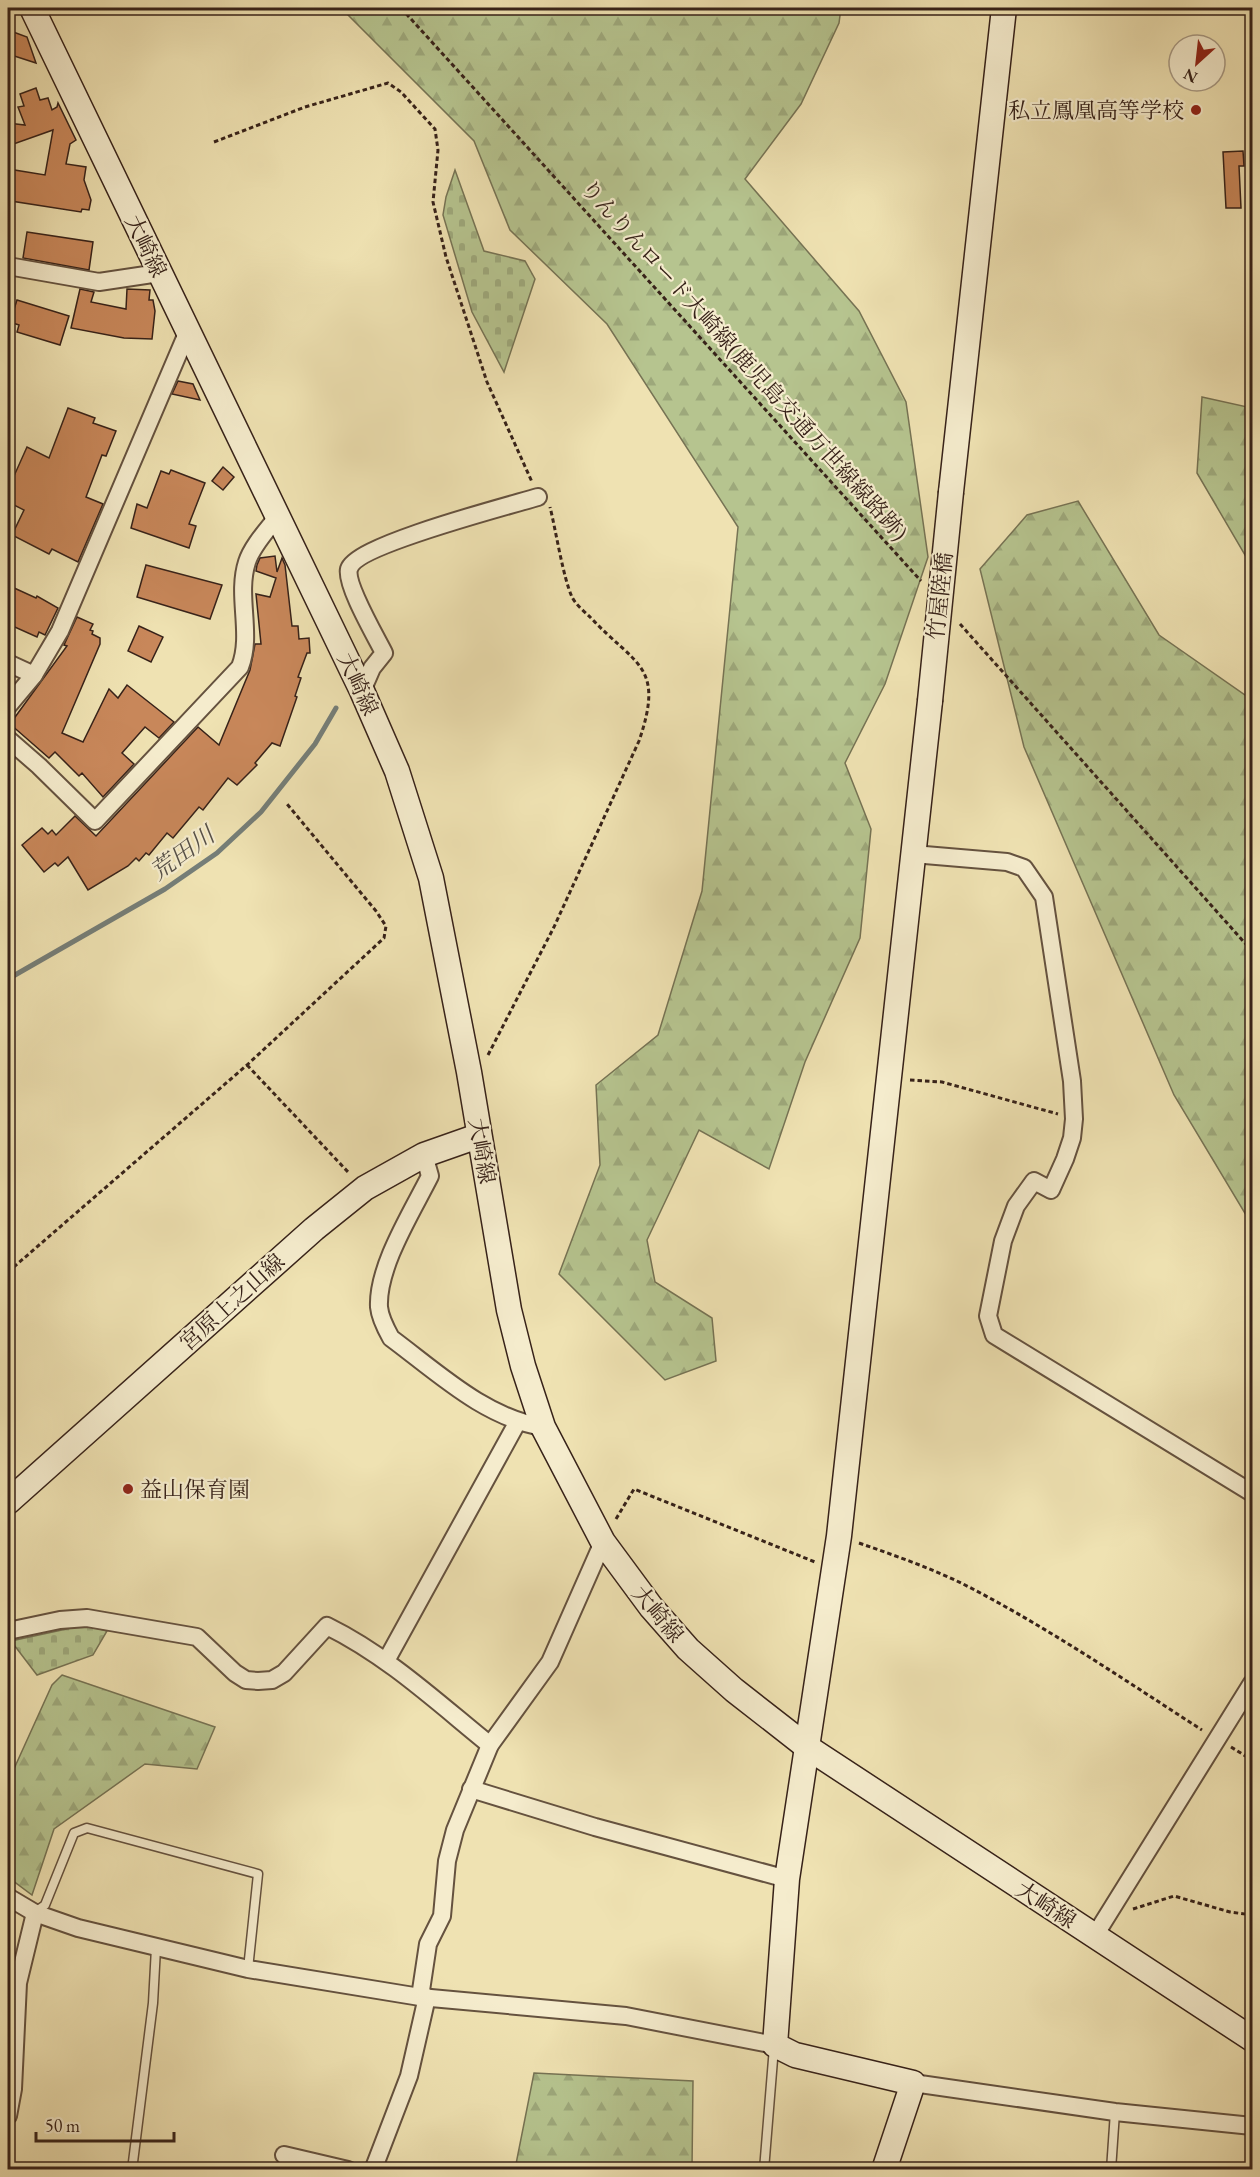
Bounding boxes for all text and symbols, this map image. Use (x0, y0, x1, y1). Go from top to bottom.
north arrow (1167, 33, 1227, 93)
text: N (1180, 64, 1201, 88)
place label: 私立鳳凰高等学校 (1008, 96, 1184, 125)
marker: 私立鳳凰高等学校 (1189, 103, 1203, 117)
street label: りんりんロード大崎線(鹿児島交通万世線線路跡) (574, 173, 914, 547)
street label: 大崎線 (118, 210, 174, 282)
street label: 竹屋陸橋 (921, 551, 959, 641)
street label: 大崎線 (331, 648, 385, 720)
water label: 荒田川 (144, 818, 223, 887)
street label: 大崎線 (462, 1116, 502, 1186)
street label: 宮原上之山線 (173, 1247, 291, 1357)
place label: 益山保育園 (140, 1475, 250, 1504)
marker: 益山保育園 (121, 1482, 135, 1496)
street label: 大崎線 (626, 1579, 690, 1649)
street label: 大崎線 (1010, 1875, 1082, 1935)
scale bar (36, 2105, 174, 2143)
text: 50 m (45, 2114, 80, 2137)

